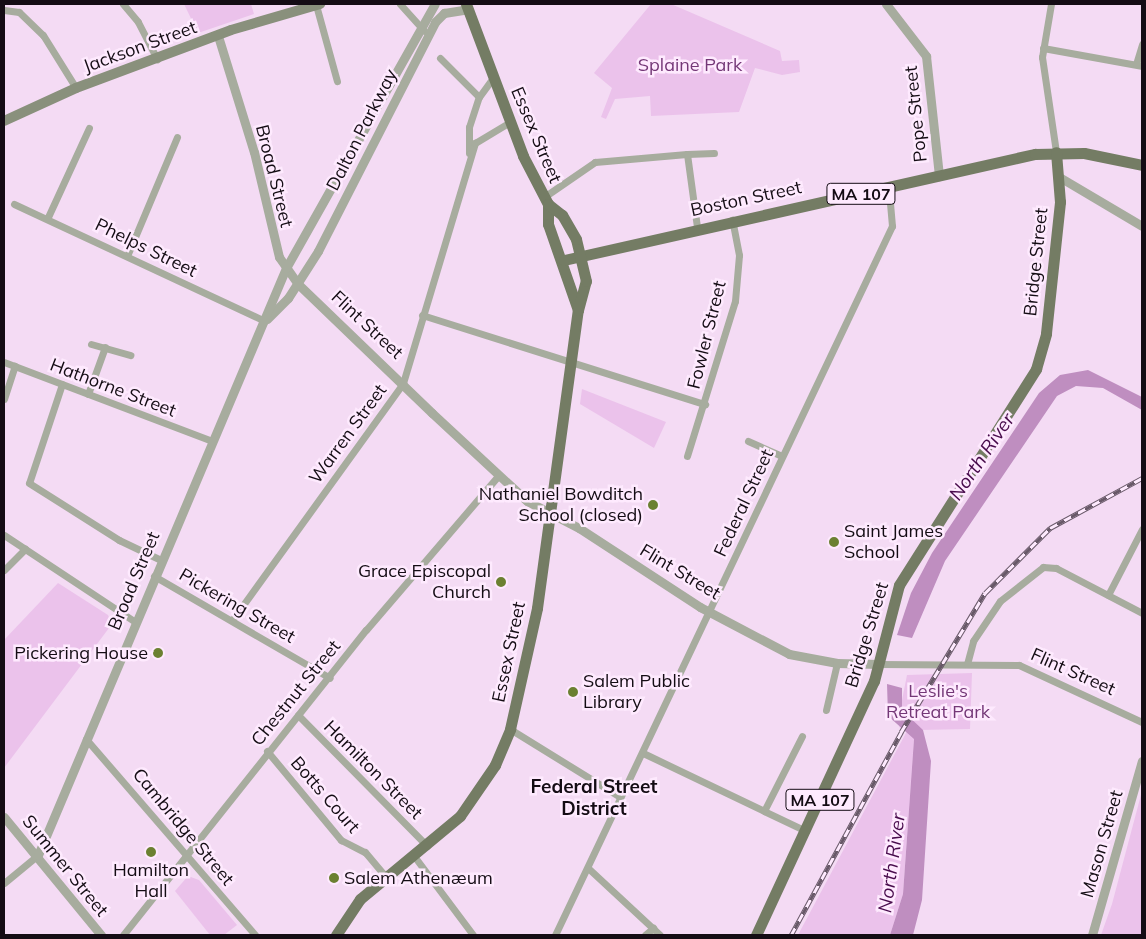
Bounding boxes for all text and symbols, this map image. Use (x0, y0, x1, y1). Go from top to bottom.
street label: Jackson Street (80, 17, 200, 77)
park label: Splaine Park (638, 54, 742, 76)
street label: Pope Street (900, 65, 932, 163)
street label: Dalton Parkway (322, 66, 402, 194)
street label: Essex Street (506, 84, 566, 186)
street label: Broad Street (251, 122, 297, 230)
street label: Boston Street (689, 177, 803, 221)
road number: MA 107 (826, 180, 896, 208)
street label: Bridge Street (1020, 207, 1052, 317)
street label: Phelps Street (92, 214, 200, 282)
street label: Fowler Street (683, 279, 731, 391)
street label: Flint Street (327, 286, 407, 364)
street label: Hathorne Street (47, 354, 179, 422)
street label: Warren Street (305, 380, 391, 488)
water label: North River (945, 409, 1019, 505)
street label: Federal Street (710, 446, 778, 560)
place label: Nathaniel Bowditch School (closed) (479, 484, 643, 526)
marker: Nathaniel Bowditch School (closed) (647, 499, 659, 511)
place label: Saint James School (844, 521, 943, 564)
street label: Broad Street (104, 528, 164, 634)
marker: Saint James School (828, 536, 840, 548)
street label: Flint Street (636, 540, 724, 604)
place label: Grace Episcopal Church (358, 561, 491, 604)
street label: Pickering Street (175, 564, 299, 648)
marker: Grace Episcopal Church (495, 576, 507, 588)
street label: Bridge Street (841, 580, 893, 690)
street label: Essex Street (488, 600, 530, 704)
street label: Chestnut Street (247, 636, 345, 750)
place label: Pickering House (14, 642, 148, 664)
street label: Flint Street (1027, 644, 1119, 700)
marker: Pickering House (152, 647, 164, 659)
place label: Salem Public Library (583, 671, 690, 714)
park label: Leslie's Retreat Park (886, 681, 990, 724)
marker: Salem Public Library (567, 686, 579, 698)
street label: Hamilton Street (319, 716, 427, 824)
street label: Botts Court (286, 752, 364, 838)
street label: Cambridge Street (128, 764, 238, 890)
district label: Federal Street District (530, 776, 658, 820)
road number: MA 107 (785, 786, 855, 814)
street label: Mason Street (1076, 788, 1128, 900)
street label: Summer Street (18, 811, 112, 921)
water label: North River (874, 812, 910, 914)
marker: Hamilton Hall (145, 846, 157, 858)
place label: Hamilton Hall (113, 860, 189, 902)
place label: Salem Athenæum (344, 867, 493, 889)
marker: Salem Athenæum (328, 872, 340, 884)

